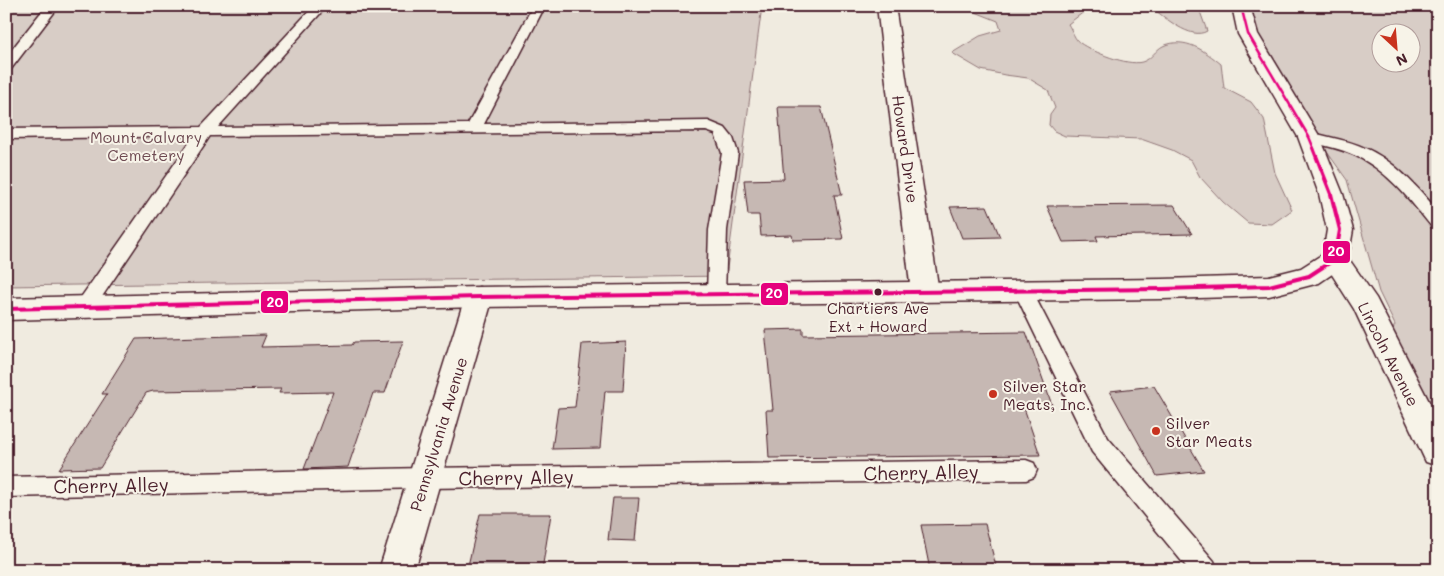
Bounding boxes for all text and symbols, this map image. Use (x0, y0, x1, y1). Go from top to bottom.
north arrow (1372, 22, 1422, 72)
text: N (1393, 49, 1411, 71)
street label: Howard Drive (888, 94, 924, 204)
park label: Mount Calvary Cemetery (90, 126, 202, 165)
line badge: 20 (1322, 240, 1351, 264)
text: 20 (1328, 241, 1344, 260)
line badge: 20 (760, 282, 789, 306)
text: 20 (766, 283, 782, 302)
marker: Chartiers Ave Ext + Howard (873, 287, 883, 297)
line badge: 20 (260, 290, 289, 314)
text: 20 (267, 292, 283, 311)
place label: Chartiers Ave Ext + Howard (827, 298, 929, 336)
street label: Lincoln Avenue (1354, 298, 1424, 410)
street label: Pennsylvania Avenue (405, 354, 471, 514)
place label: Silver Star Meats, Inc. (1003, 375, 1090, 414)
marker: Silver Star Meats, Inc. (987, 388, 999, 400)
place label: Silver Star Meats (1166, 412, 1253, 451)
marker: Silver Star Meats (1150, 425, 1162, 437)
street label: Cherry Alley (863, 458, 979, 486)
street label: Cherry Alley (458, 463, 574, 491)
street label: Cherry Alley (53, 471, 169, 499)

